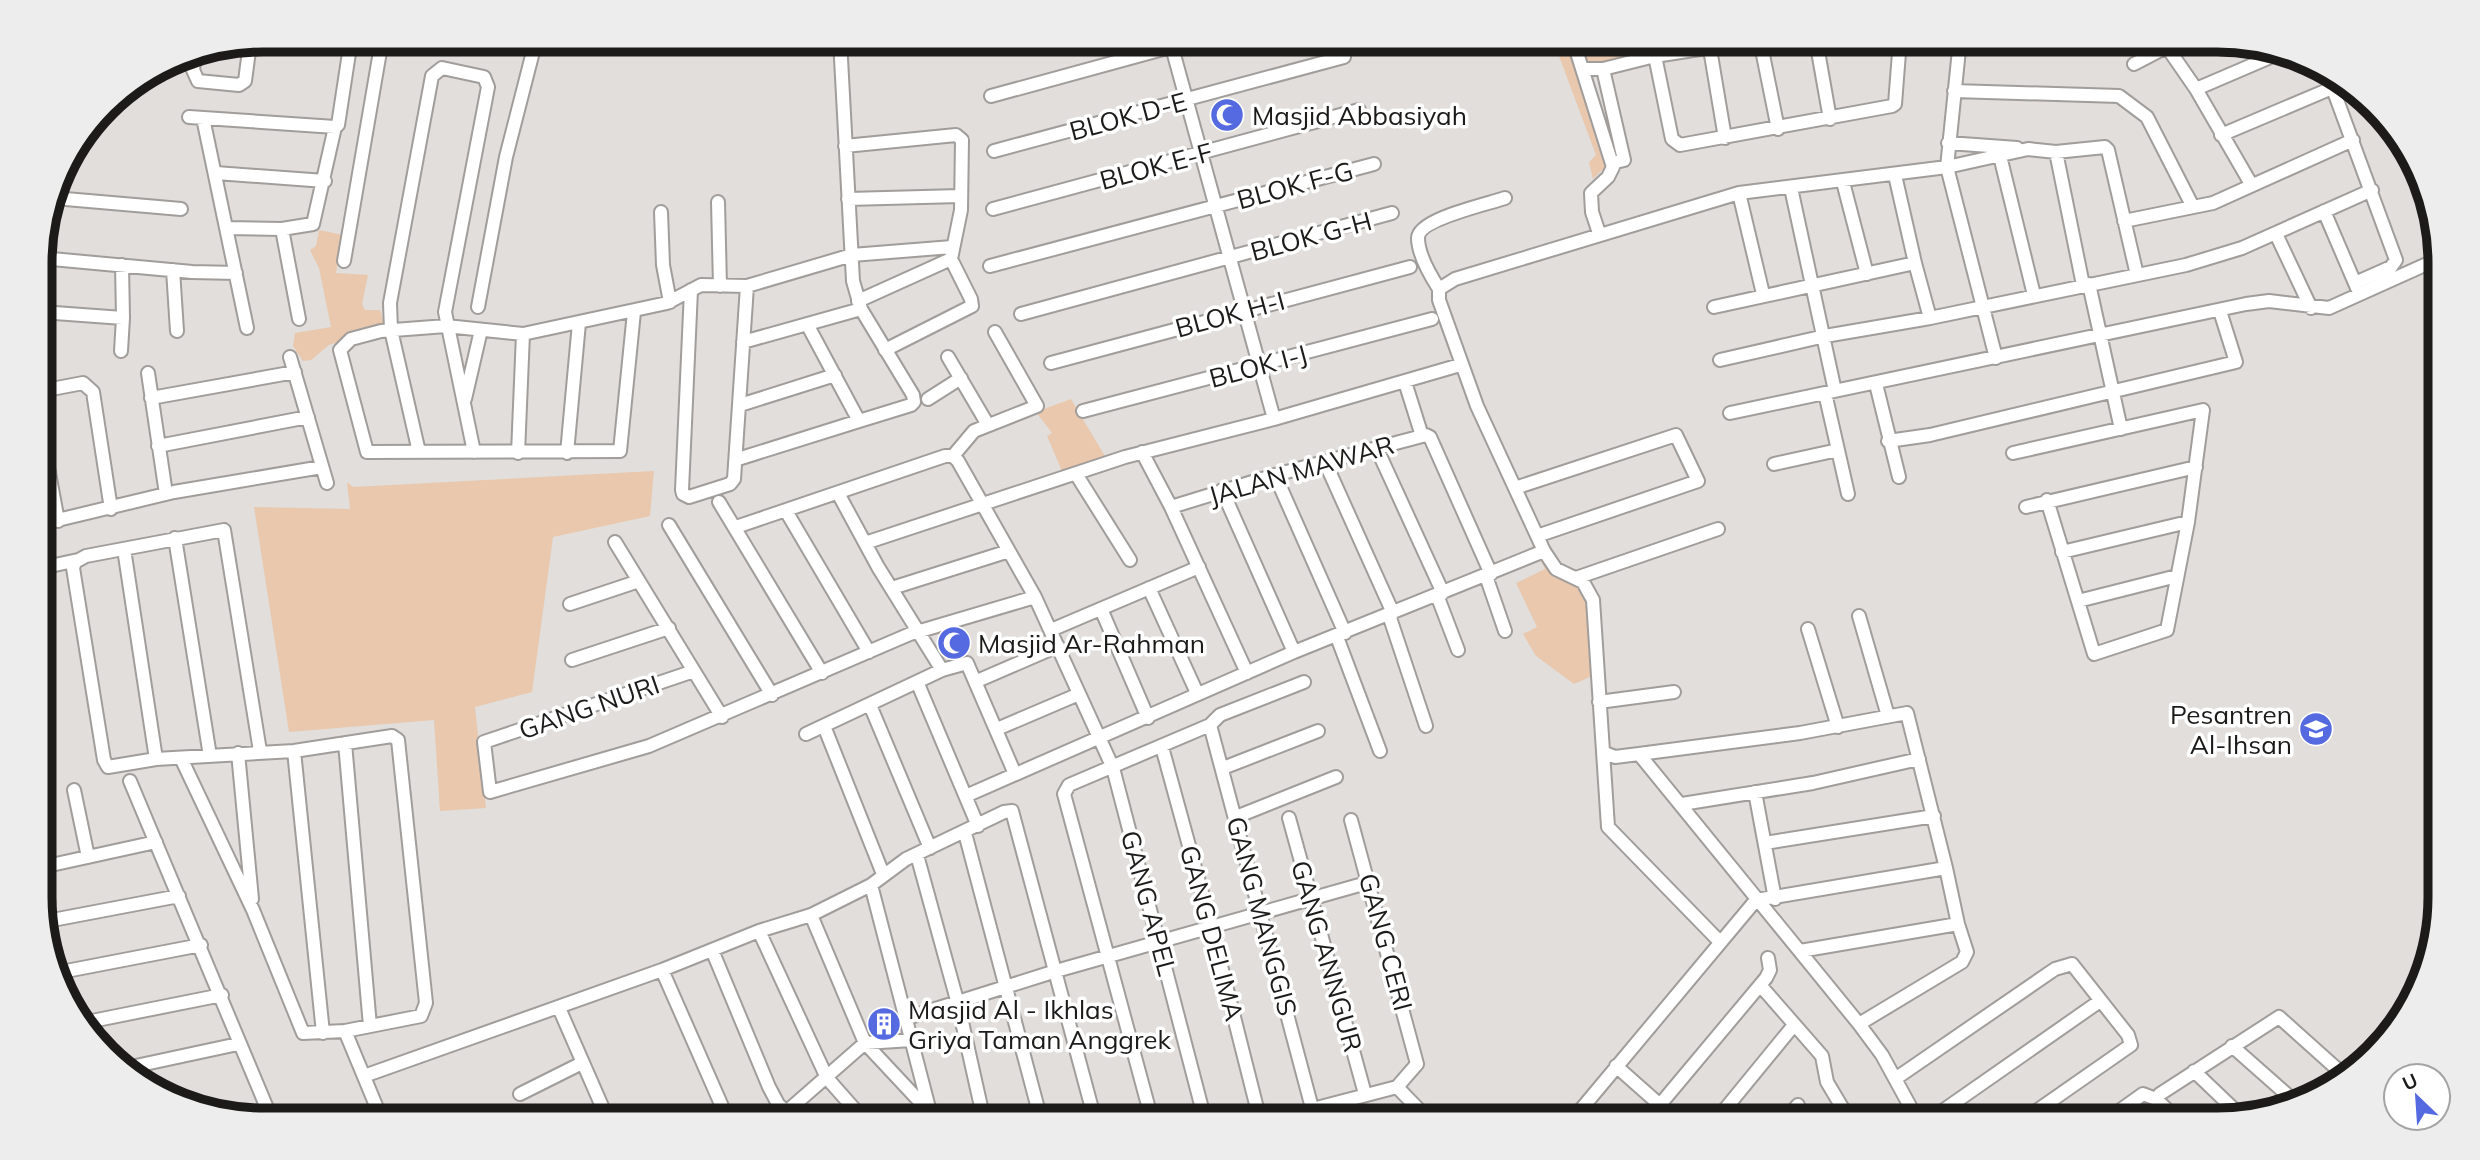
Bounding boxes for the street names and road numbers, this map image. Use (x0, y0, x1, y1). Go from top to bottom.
street label: BLOK D-E (1066, 85, 1190, 147)
street label: BLOK E-F (1096, 135, 1216, 197)
street label: BLOK F-G (1233, 154, 1357, 216)
street label: BLOK G-H (1247, 204, 1375, 268)
street label: BLOK H-I (1172, 284, 1288, 344)
street label: BLOK I-J (1205, 337, 1311, 395)
street label: JALAN MAWAR (1205, 428, 1397, 512)
street label: GANG NURI (514, 668, 664, 746)
street label: GANG MANGGIS (1220, 813, 1304, 1019)
street label: GANG APEL (1114, 827, 1184, 979)
street label: GANG DELIMA (1173, 842, 1251, 1024)
street label: GANG ANNGUR (1284, 857, 1370, 1055)
street label: GANG CERI (1352, 870, 1420, 1014)

